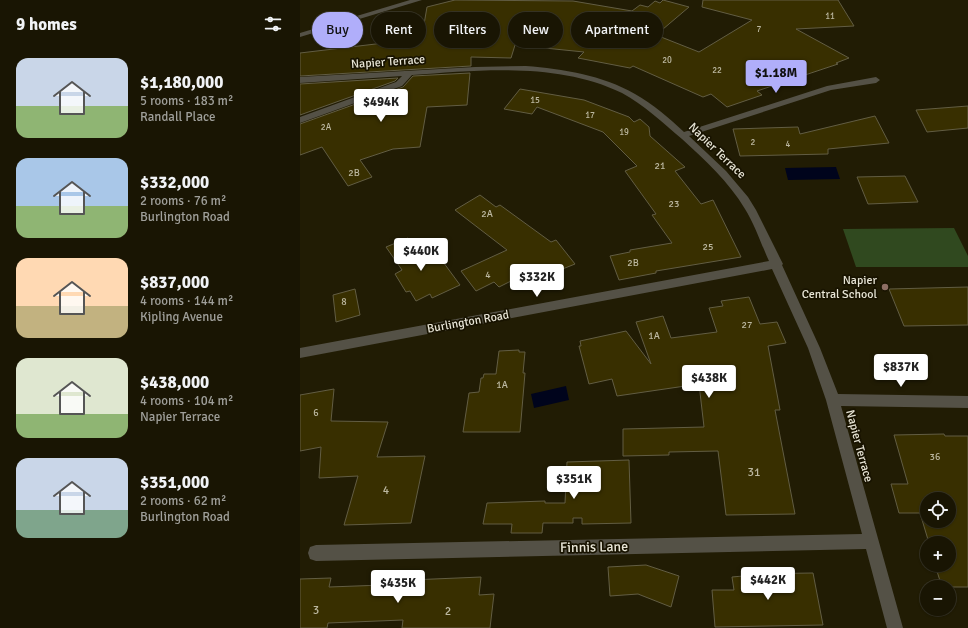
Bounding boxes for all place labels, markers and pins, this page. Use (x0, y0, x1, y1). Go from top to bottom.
pin: $1.18M (743, 60, 809, 94)
pin: $494K (353, 89, 409, 123)
pin: $440K (393, 238, 449, 272)
pin: $332K (509, 264, 565, 298)
place label: Napier Central School (802, 273, 878, 302)
marker: Napier Central School (880, 282, 890, 292)
pin: $837K (873, 354, 929, 388)
pin: $438K (681, 365, 737, 399)
pin: $351K (546, 466, 602, 500)
pin: $442K (740, 567, 796, 601)
pin: $435K (370, 570, 426, 604)

